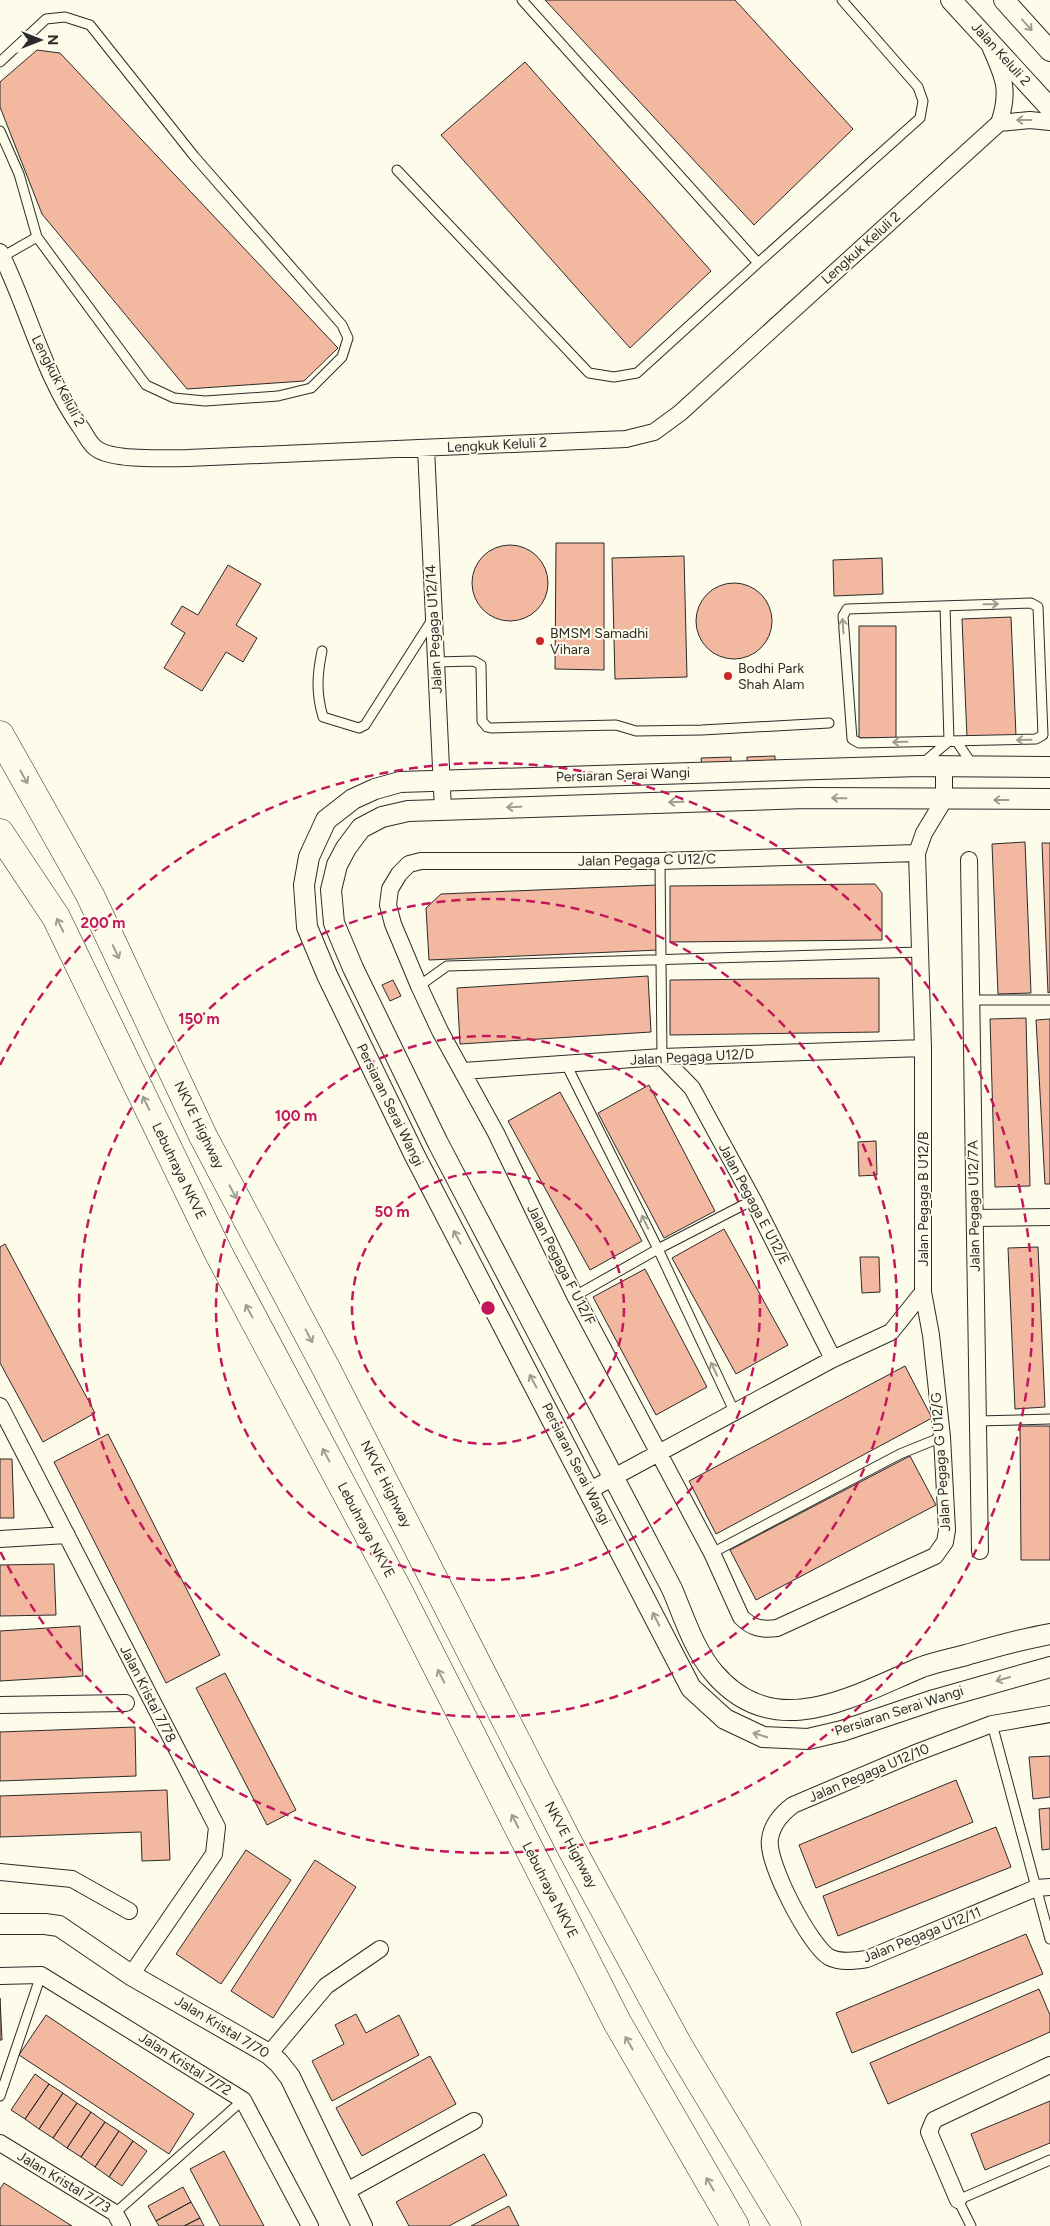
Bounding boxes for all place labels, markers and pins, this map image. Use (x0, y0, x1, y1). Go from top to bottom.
place label: BMSM Samadhi Vihara (550, 625, 648, 658)
marker: BMSM Samadhi Vihara (534, 635, 546, 647)
place label: Bodhi Park Shah Alam (738, 660, 805, 693)
marker: Bodhi Park Shah Alam (722, 670, 734, 682)
centre of rings (479, 1299, 497, 1317)

